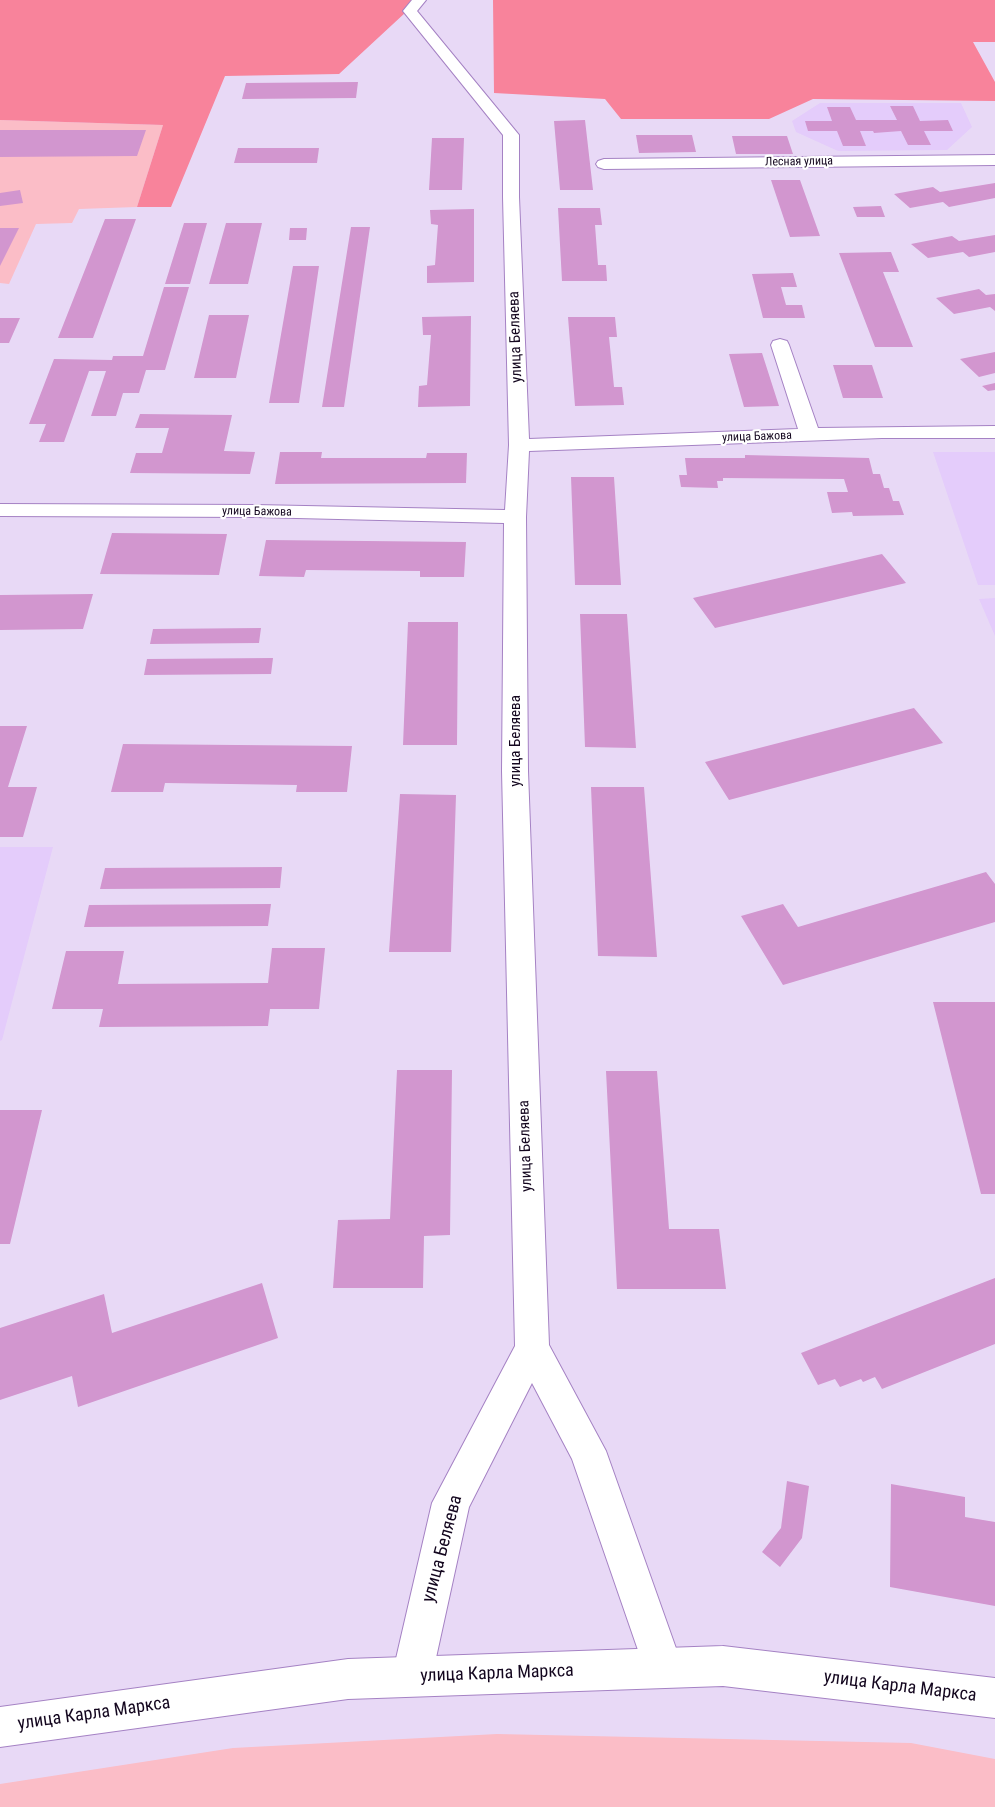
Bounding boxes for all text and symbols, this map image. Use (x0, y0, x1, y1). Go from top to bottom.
street label: Лесная улица (765, 154, 833, 170)
street label: улица Беляева (505, 291, 527, 383)
street label: улица Бажова (722, 429, 792, 445)
street label: улица Бажова (222, 504, 292, 520)
street label: улица Беляева (507, 695, 525, 787)
street label: улица Беляева (515, 1100, 537, 1192)
street label: улица Беляева (418, 1493, 468, 1605)
street label: улица Карла Маркса (420, 1661, 574, 1687)
street label: улица Карла Маркса (822, 1667, 978, 1707)
street label: улица Карла Маркса (16, 1693, 172, 1735)

